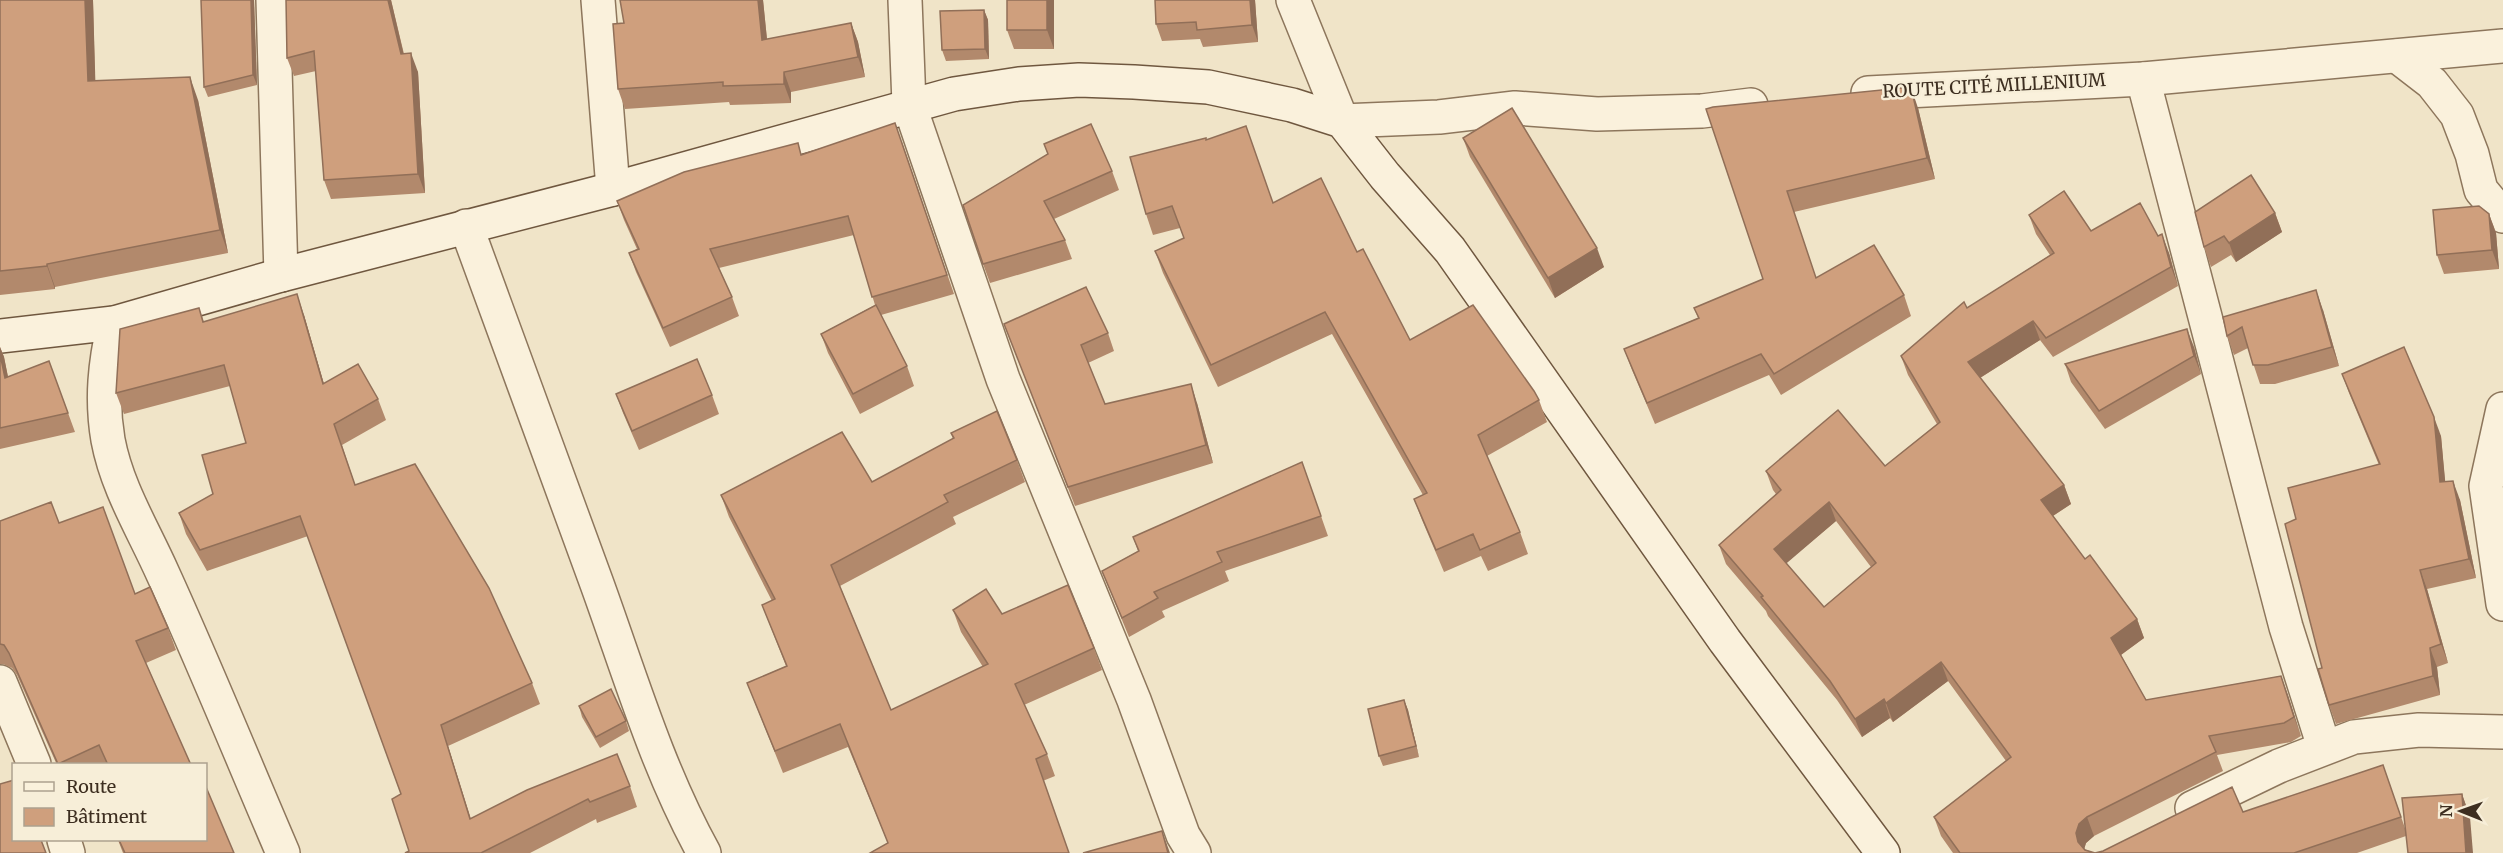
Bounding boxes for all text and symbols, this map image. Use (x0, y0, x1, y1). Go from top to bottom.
street label: ROUTE CITÉ MILLENIUM (1882, 68, 2106, 103)
legend (12, 763, 207, 841)
text: Route (66, 775, 116, 798)
north arrow (2431, 781, 2491, 841)
text: N (2436, 804, 2456, 817)
text: Bâtiment (66, 805, 147, 828)

